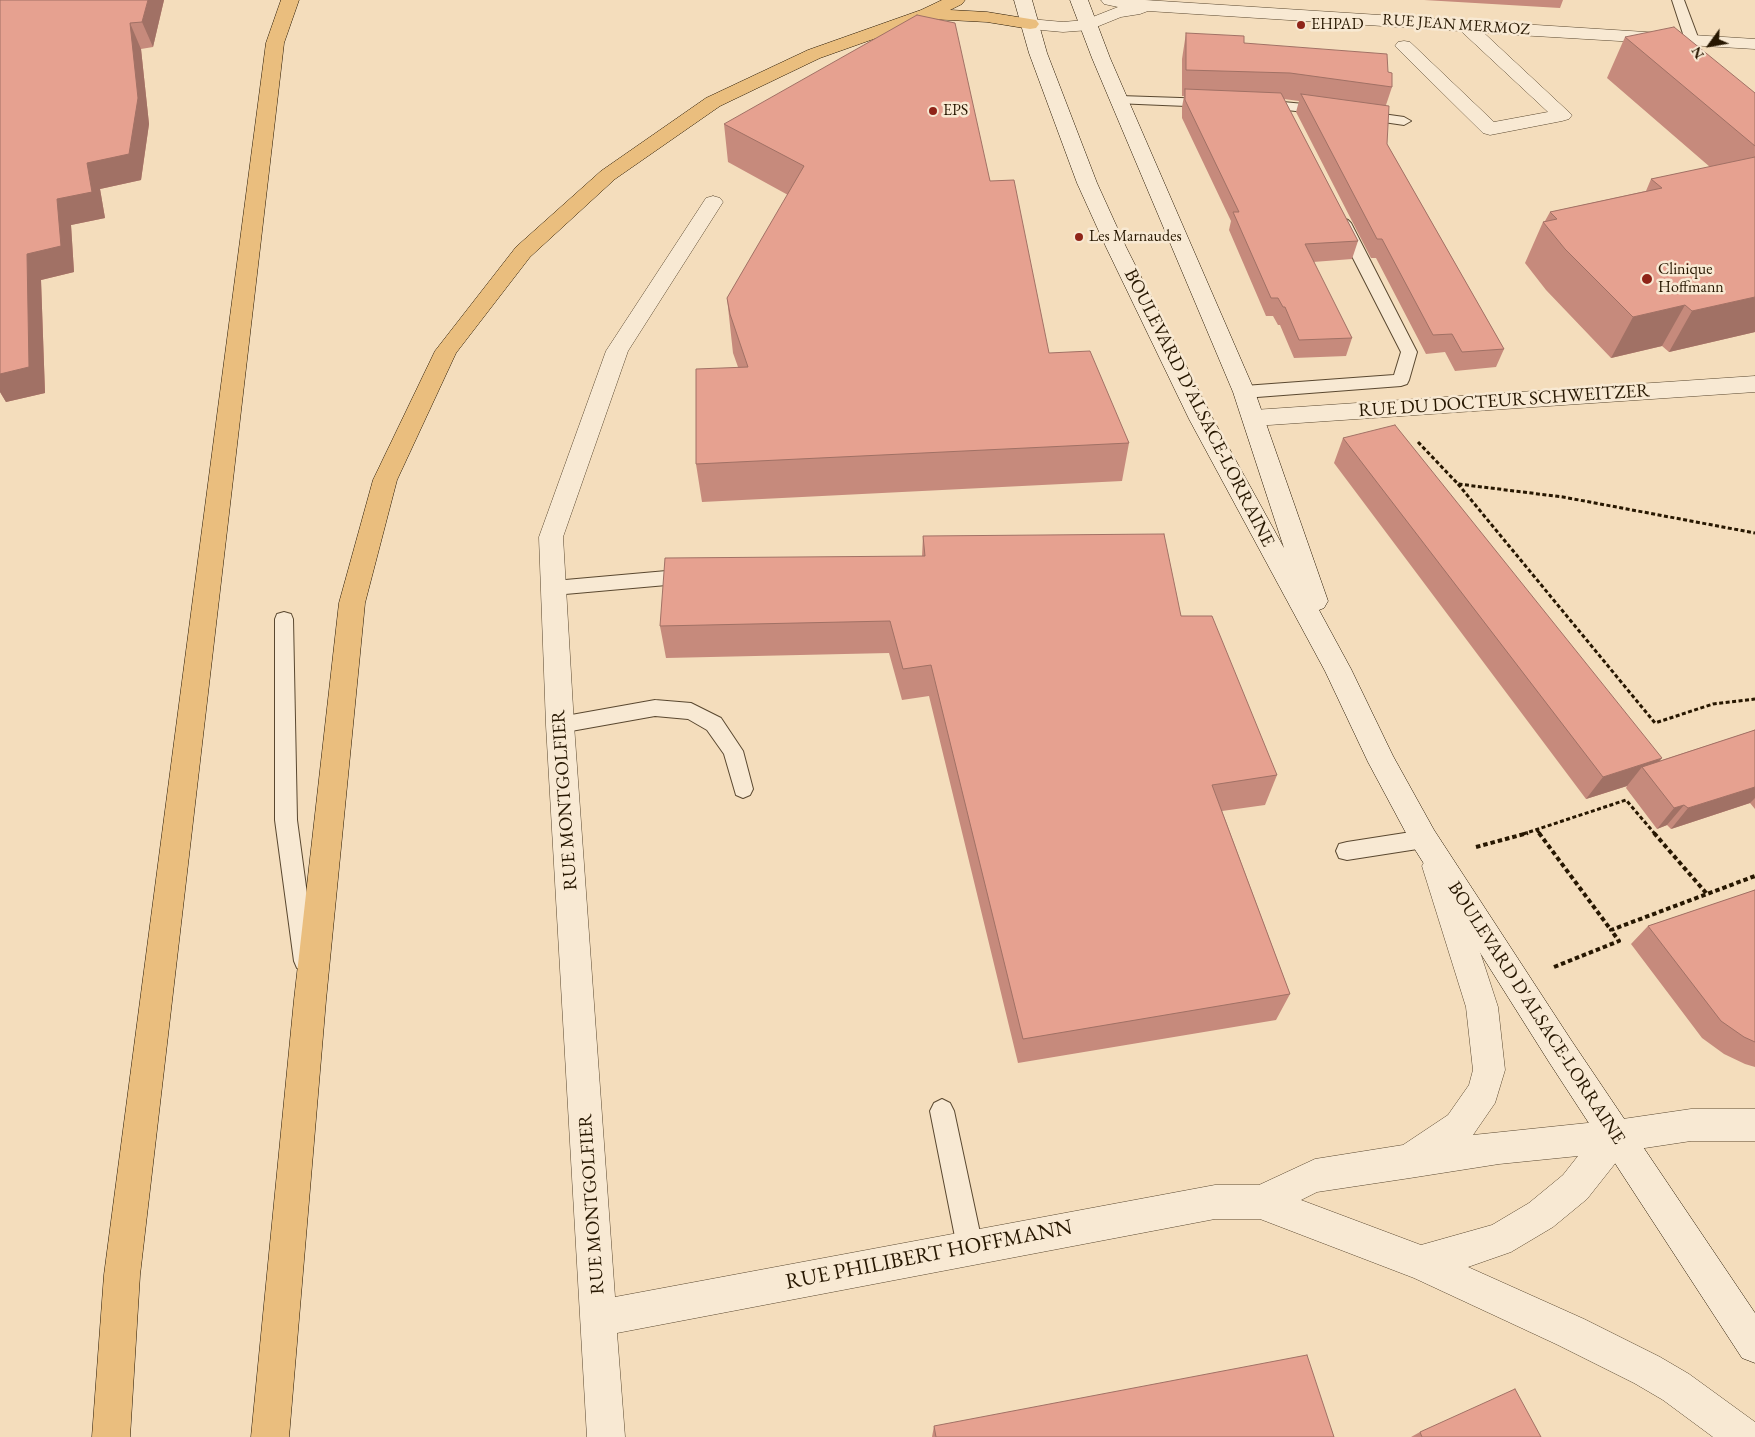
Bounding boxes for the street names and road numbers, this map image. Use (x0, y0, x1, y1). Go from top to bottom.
street label: RUE JEAN MERMOZ (1382, 10, 1530, 40)
street label: BOULEVARD D'ALSACE-LORRAINE (1119, 265, 1279, 551)
street label: RUE DU DOCTEUR SCHWEITZER (1358, 379, 1650, 423)
street label: RUE MONTGOLFIER (547, 709, 583, 891)
street label: BOULEVARD D'ALSACE-LORRAINE (1442, 877, 1630, 1149)
street label: RUE MONTGOLFIER (574, 1113, 610, 1295)
street label: RUE PHILIBERT HOFFMANN (783, 1214, 1075, 1296)

